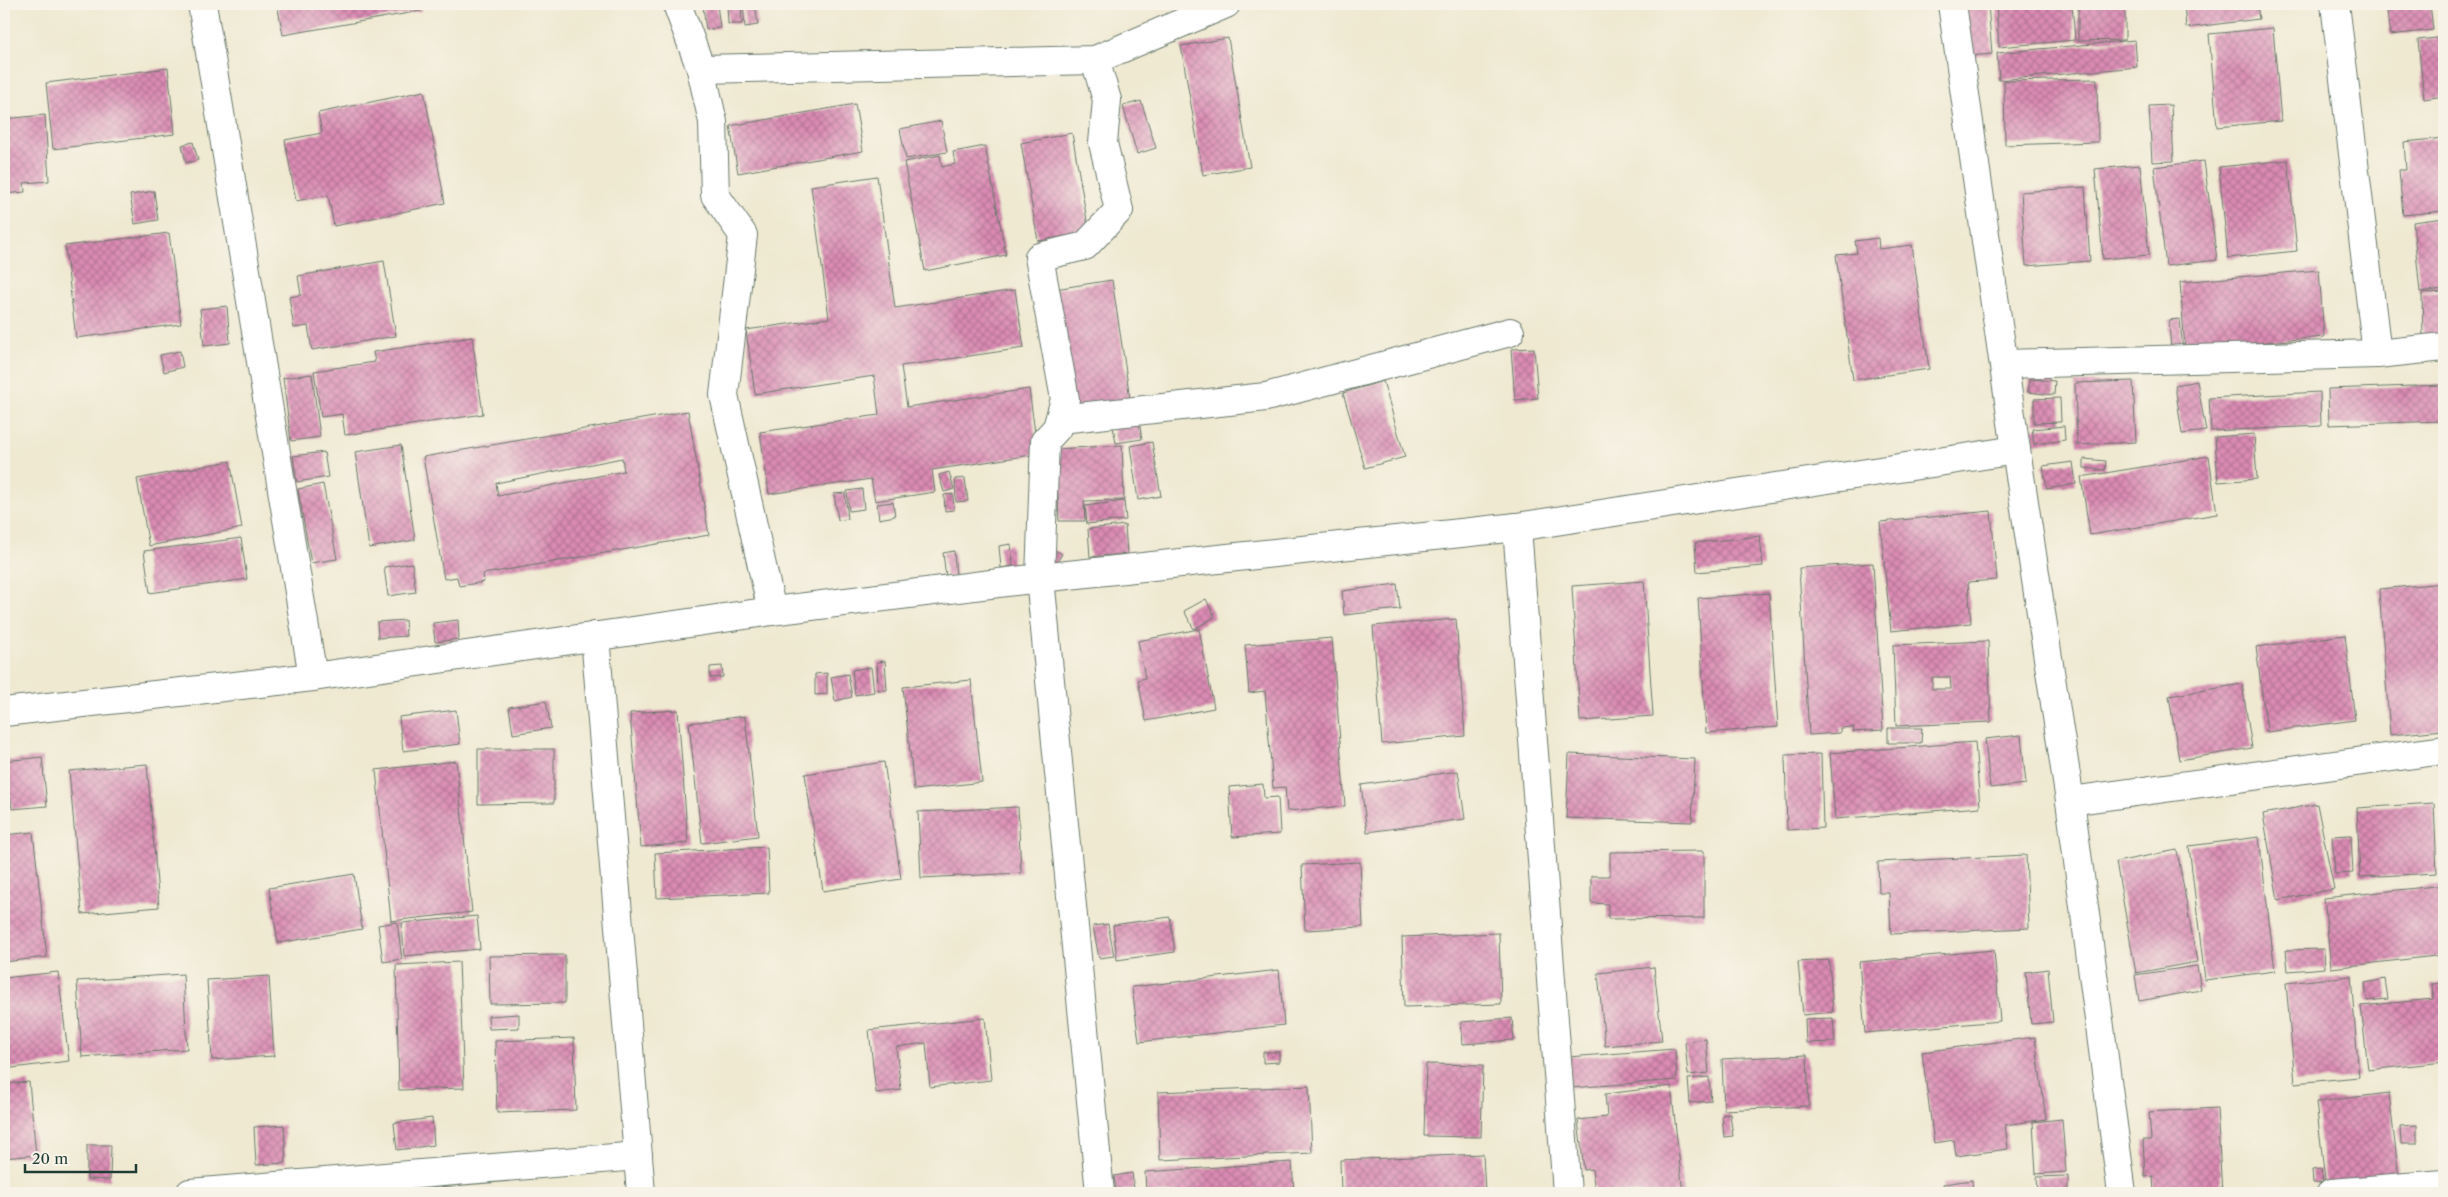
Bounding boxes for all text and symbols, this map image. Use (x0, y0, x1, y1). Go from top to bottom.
scale bar (25, 1142, 136, 1174)
text: 20 m (32, 1149, 68, 1168)

